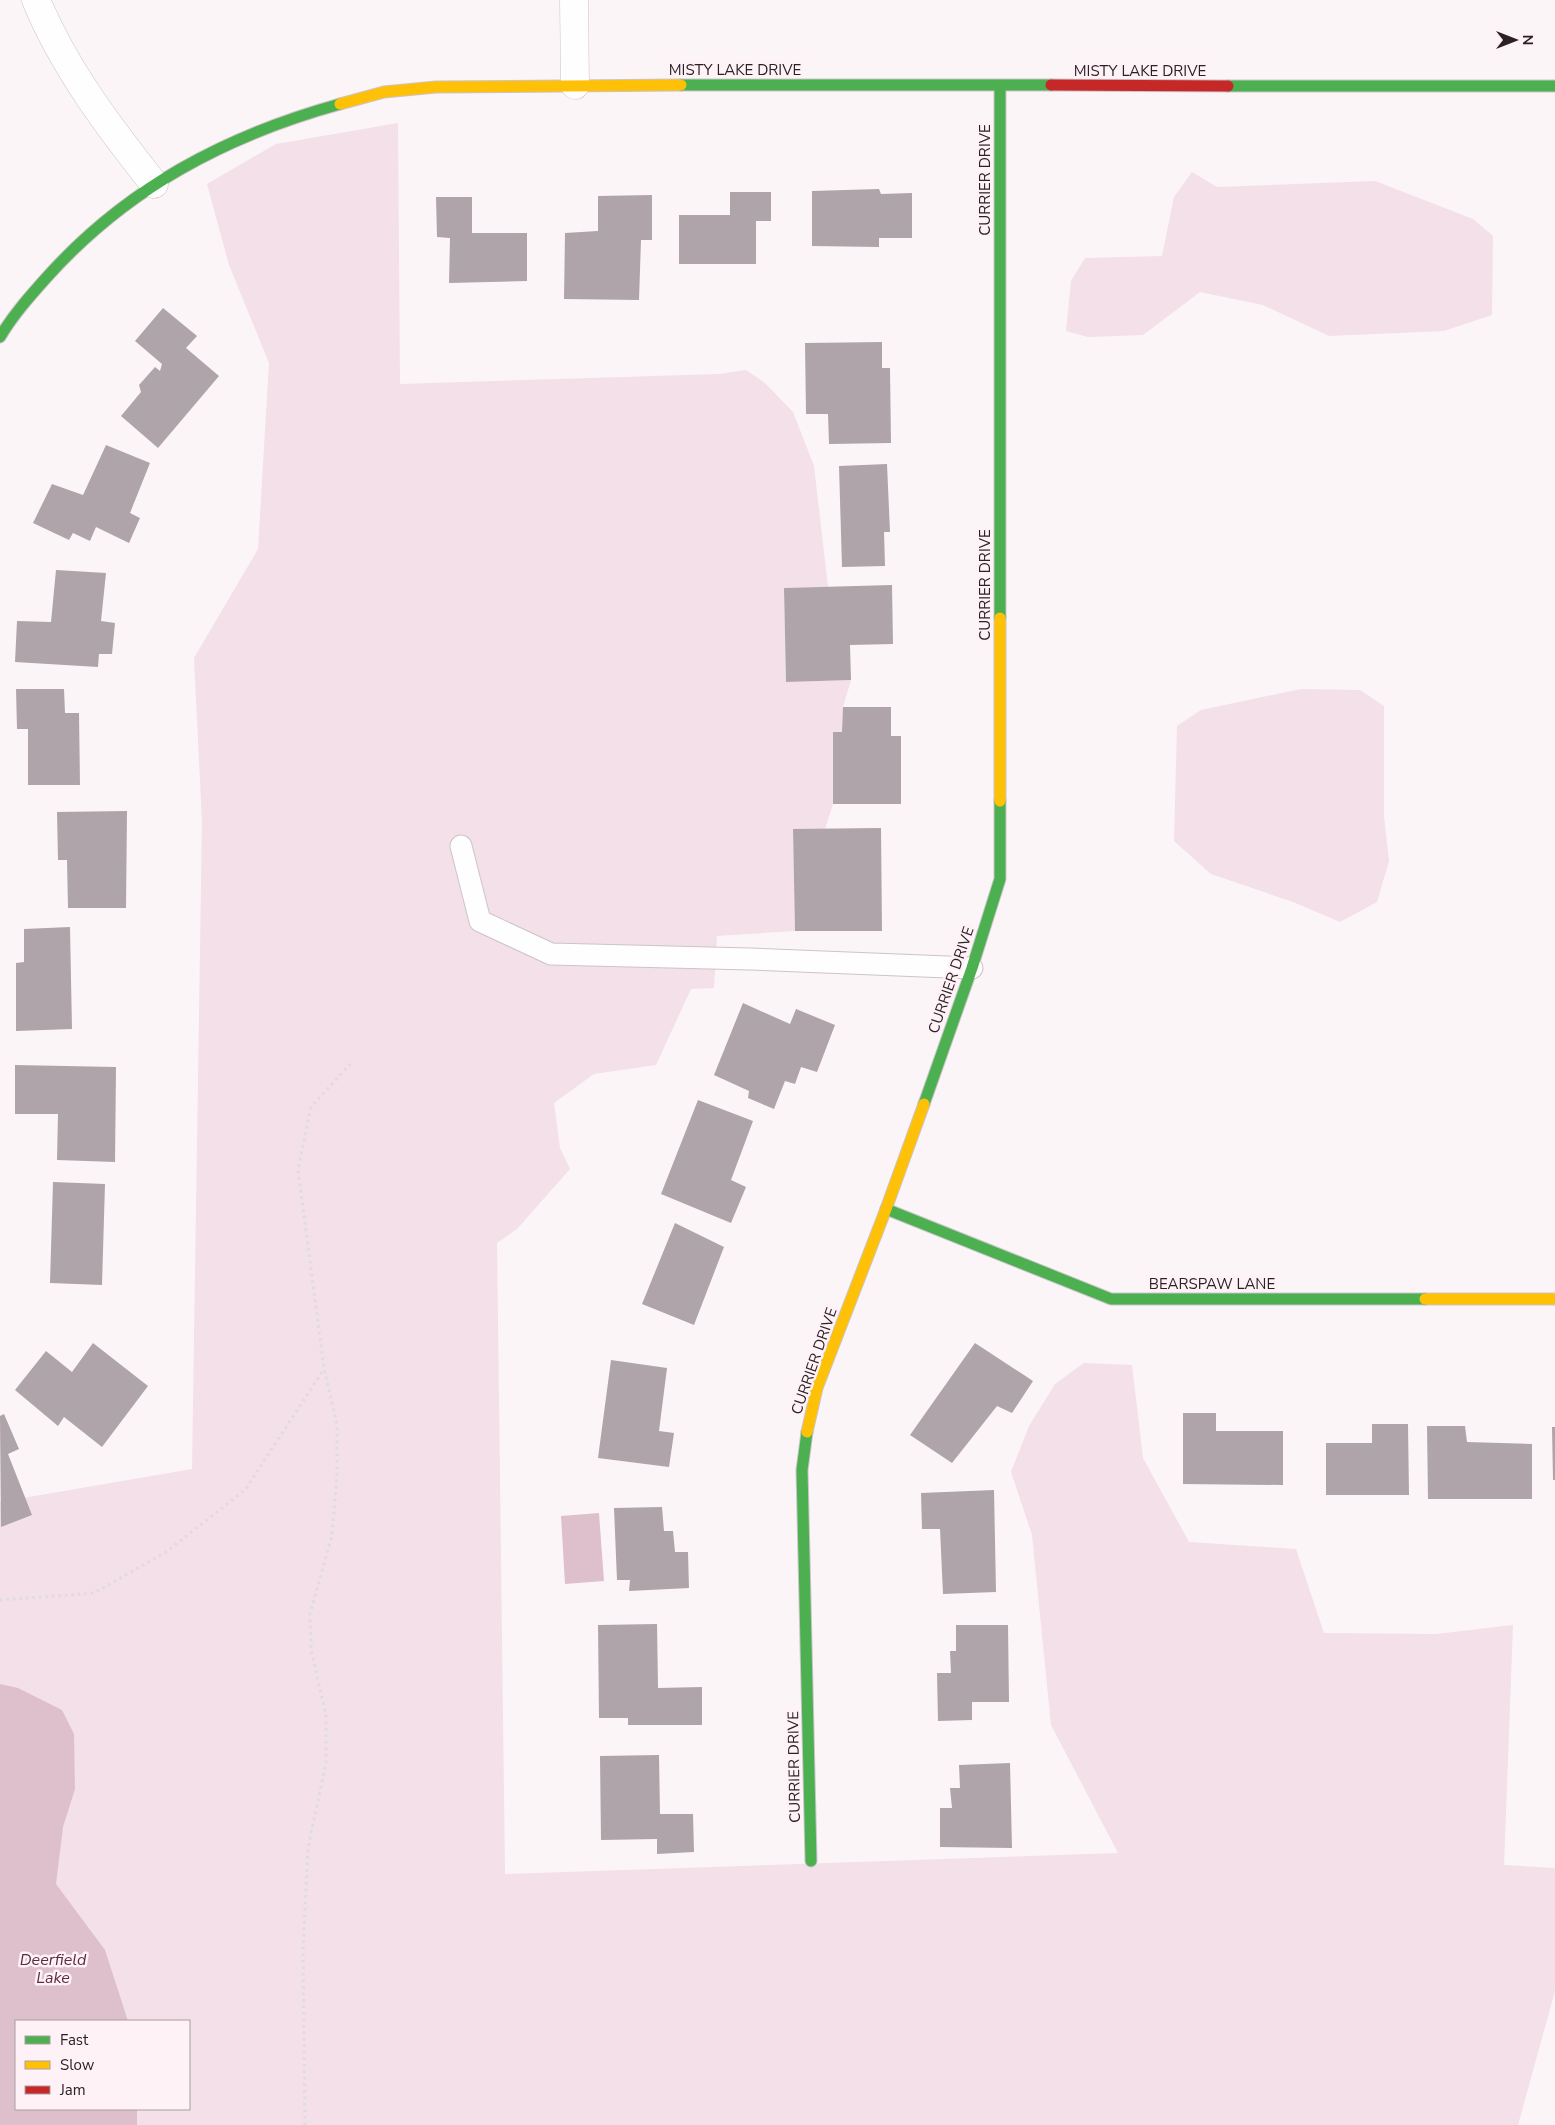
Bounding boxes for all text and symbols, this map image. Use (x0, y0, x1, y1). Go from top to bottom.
north arrow (1490, 15, 1540, 65)
text: N (1518, 35, 1537, 45)
street label: MISTY LAKE DRIVE (669, 60, 801, 80)
street label: MISTY LAKE DRIVE (1074, 61, 1206, 81)
street label: CURRIER DRIVE (975, 124, 995, 236)
street label: CURRIER DRIVE (975, 529, 995, 641)
street label: CURRIER DRIVE (923, 924, 979, 1036)
street label: BEARSPAW LANE (1149, 1274, 1275, 1294)
street label: CURRIER DRIVE (786, 1305, 842, 1417)
street label: CURRIER DRIVE (783, 1711, 805, 1823)
water label: Deerfield Lake (20, 1949, 87, 1989)
legend (15, 2020, 190, 2110)
text: Fast (60, 2030, 89, 2050)
text: Slow (60, 2055, 95, 2075)
text: Jam (59, 2080, 86, 2100)

